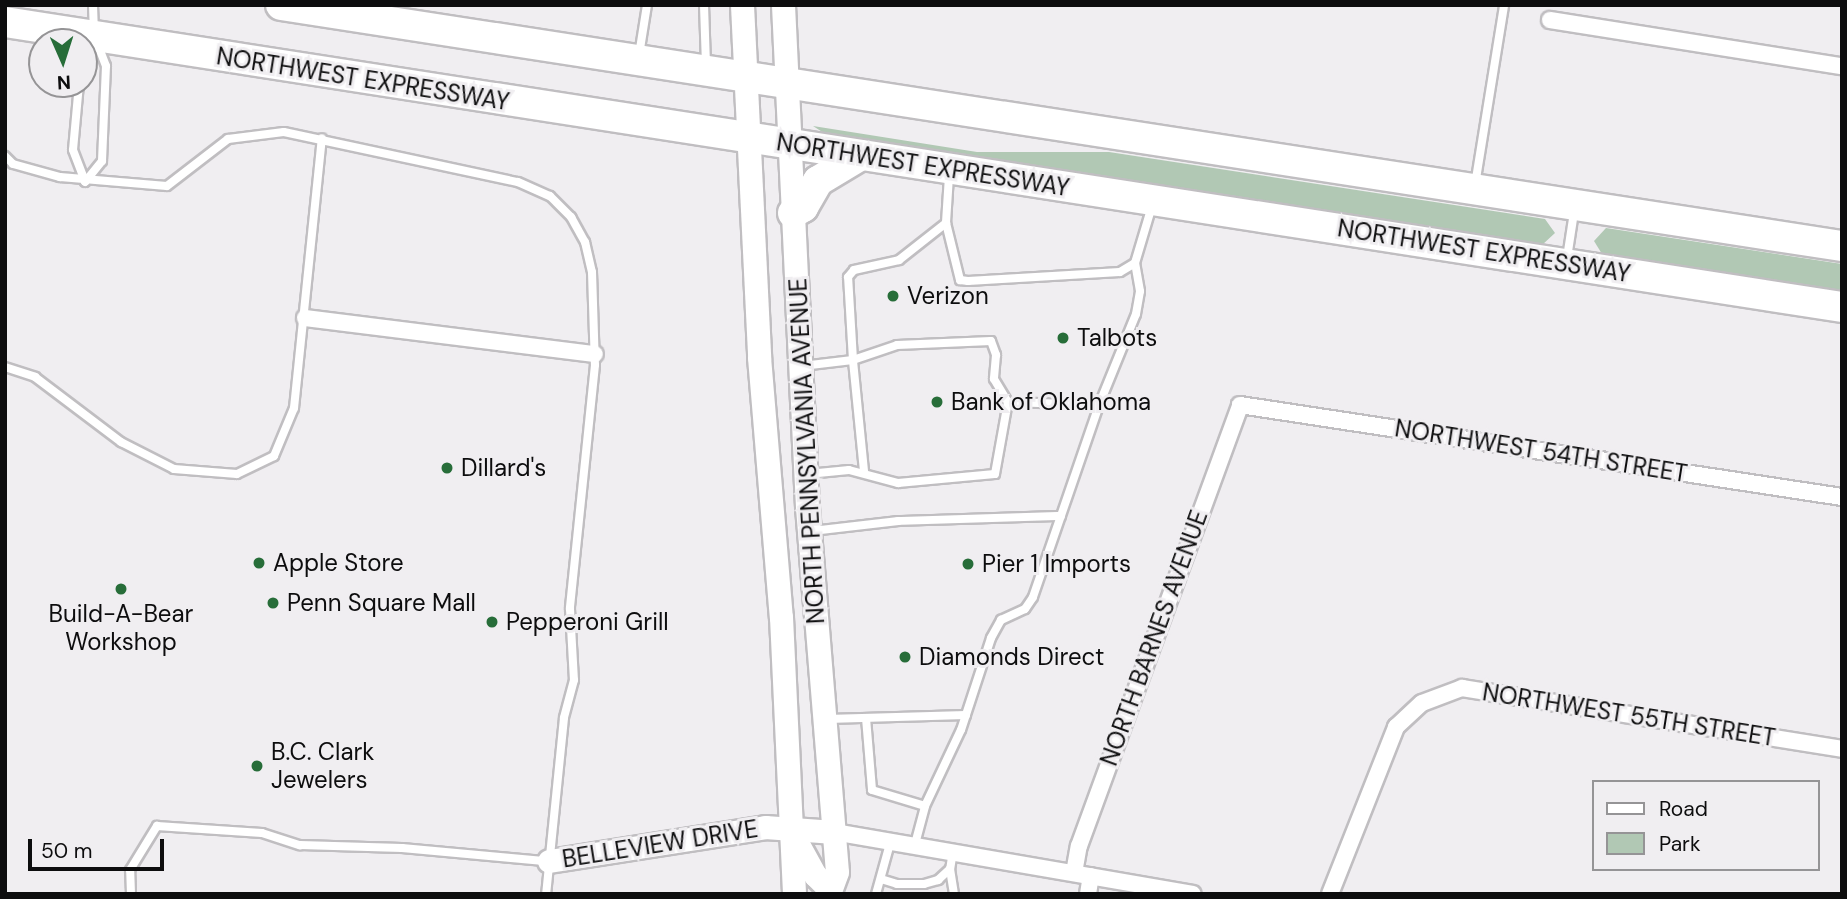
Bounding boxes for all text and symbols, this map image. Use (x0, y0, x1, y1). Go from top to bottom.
north arrow (28, 28, 98, 98)
street label: NORTHWEST EXPRESSWAY (214, 42, 512, 116)
text: N (56, 70, 72, 95)
street label: NORTHWEST EXPRESSWAY (774, 128, 1072, 202)
street label: NORTHWEST EXPRESSWAY (1335, 214, 1633, 288)
street label: NORTH PENNSYLVANIA AVENUE (784, 277, 830, 625)
place label: Verizon (907, 282, 989, 310)
marker: Verizon (885, 288, 901, 304)
place label: Talbots (1077, 324, 1157, 352)
marker: Talbots (1055, 330, 1071, 346)
place label: Bank of Oklahoma (951, 388, 1151, 416)
marker: Bank of Oklahoma (929, 394, 945, 410)
street label: NORTHWEST 54TH STREET (1393, 414, 1689, 488)
place label: Dillard's (461, 454, 546, 482)
marker: Dillard's (439, 460, 455, 476)
street label: NORTH BARNES AVENUE (1094, 506, 1214, 770)
place label: Apple Store (273, 549, 404, 577)
place label: Pier 1 Imports (982, 550, 1131, 578)
marker: Apple Store (251, 555, 267, 571)
marker: Pier 1 Imports (960, 556, 976, 572)
marker: Build-A-Bear Workshop (113, 581, 129, 597)
place label: Penn Square Mall (287, 589, 476, 617)
marker: Penn Square Mall (265, 595, 281, 611)
place label: Build-A-Bear Workshop (49, 600, 193, 656)
place label: Pepperoni Grill (506, 608, 669, 636)
marker: Pepperoni Grill (484, 614, 500, 630)
place label: Diamonds Direct (919, 643, 1104, 671)
marker: Diamonds Direct (897, 649, 913, 665)
street label: NORTHWEST 55TH STREET (1480, 678, 1778, 752)
place label: B.C. Clark Jewelers (271, 738, 374, 794)
marker: B.C. Clark Jewelers (249, 758, 265, 774)
legend (1591, 780, 1819, 871)
text: Road (1659, 795, 1708, 823)
street label: BELLEVIEW DRIVE (560, 814, 760, 874)
scale bar (32, 825, 168, 869)
text: Park (1659, 830, 1700, 858)
text: 50 m (41, 837, 92, 865)

